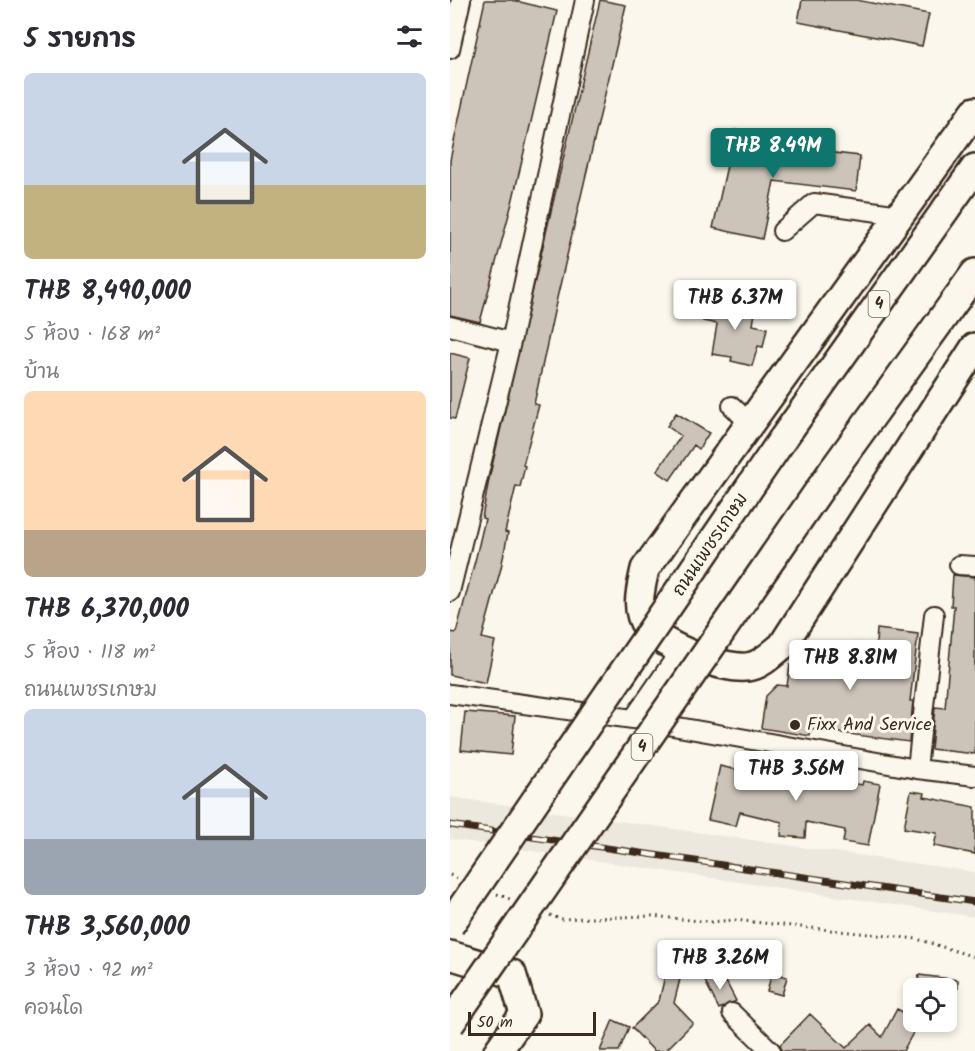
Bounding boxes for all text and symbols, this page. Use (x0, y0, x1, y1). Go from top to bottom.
text: 5 รายการ (24, 19, 136, 61)
icon: filters (393, 20, 426, 53)
icon: home (171, 112, 279, 220)
pin: THB 8.49M (704, 128, 842, 179)
text: THB 8.49M (725, 131, 821, 163)
text: THB 8,490,000 (24, 271, 191, 313)
pin: THB 6.37M (666, 280, 804, 331)
text: THB 6.37M (687, 283, 783, 315)
road number: 4 (868, 291, 890, 317)
text: 5 ห้อง · 168 m² (24, 319, 160, 351)
text: บ้าน (24, 357, 59, 389)
icon: home (171, 430, 279, 538)
street label: ถนนเพชรเกษม (666, 487, 756, 603)
text: THB 6,370,000 (24, 589, 189, 631)
text: 5 ห้อง · 118 m² (24, 637, 155, 669)
pin: THB 8.81M (781, 640, 919, 691)
text: THB 8.81M (803, 643, 897, 675)
text: ถนนเพชรเกษม (24, 675, 157, 707)
place label: Fixx And Service (807, 711, 932, 740)
marker: Fixx And Service (788, 718, 802, 732)
road number: 4 (632, 734, 652, 760)
icon: home (171, 748, 279, 856)
pin: THB 3.56M (727, 751, 865, 802)
text: THB 3.56M (748, 754, 844, 786)
text: THB 3,560,000 (24, 907, 190, 949)
pin: THB 3.26M (651, 940, 789, 991)
text: THB 3.26M (671, 943, 769, 975)
text: 3 ห้อง · 92 m² (24, 955, 153, 987)
map controls (903, 978, 957, 1032)
button: locate (903, 978, 957, 1032)
text: คอนโด (24, 993, 83, 1025)
scale bar (468, 1009, 596, 1036)
text: 50 m (477, 1010, 513, 1035)

